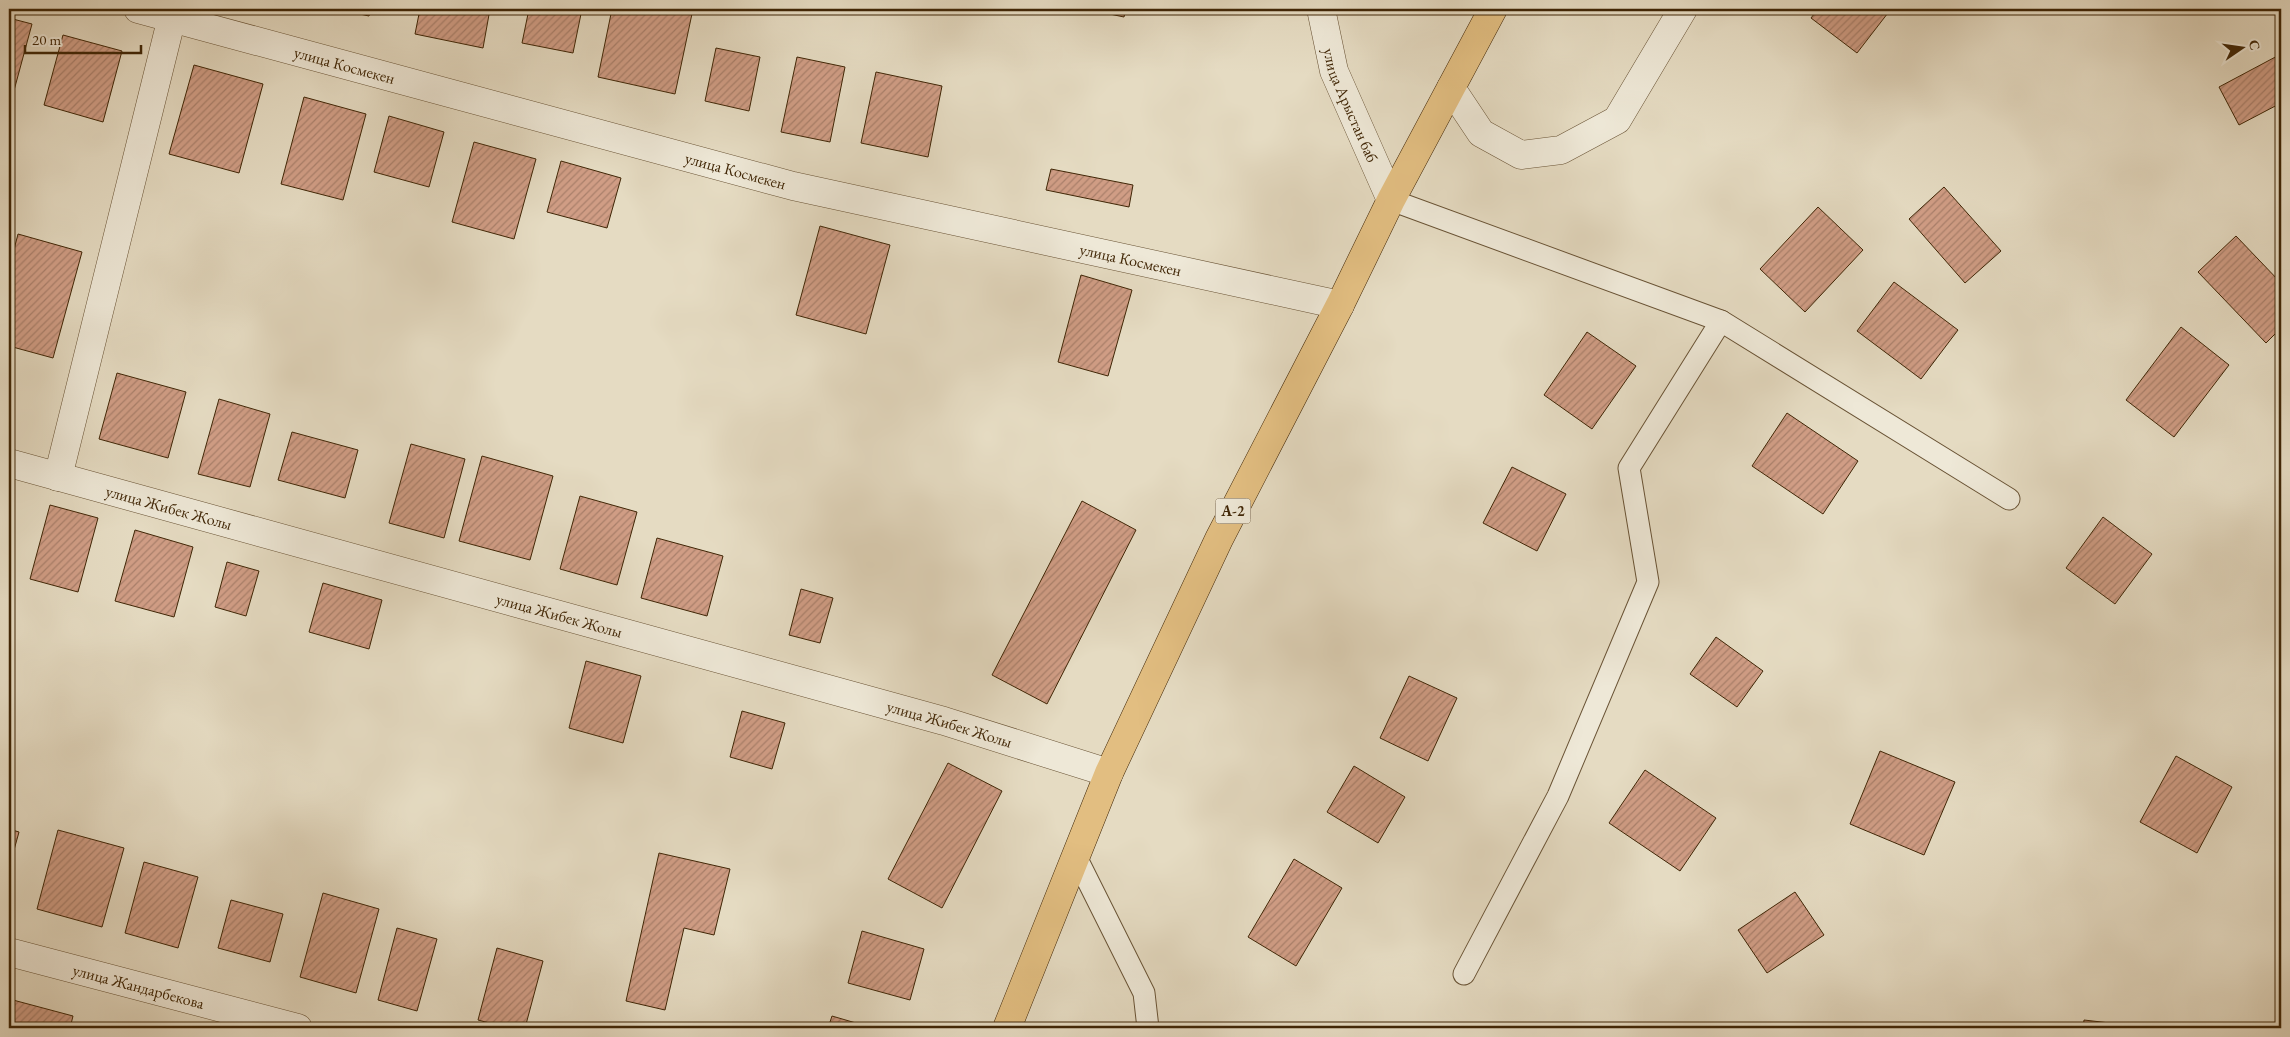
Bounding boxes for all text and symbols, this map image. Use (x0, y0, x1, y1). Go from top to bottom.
scale bar (25, 22, 141, 54)
north arrow (2218, 22, 2268, 72)
text: 20 m (32, 30, 61, 49)
text: С (2245, 38, 2265, 52)
street label: улица Космекен (292, 42, 397, 89)
street label: улица Арыстан баб (1318, 46, 1383, 166)
street label: улица Космекен (683, 147, 788, 195)
street label: улица Космекен (1078, 239, 1183, 281)
street label: улица Жибек Жолы (103, 480, 234, 535)
road number: A-2 (1216, 498, 1250, 524)
street label: улица Жибек Жолы (494, 588, 625, 643)
street label: улица Жибек Жолы (884, 696, 1015, 753)
street label: улица Жандарбекова (70, 959, 207, 1014)

